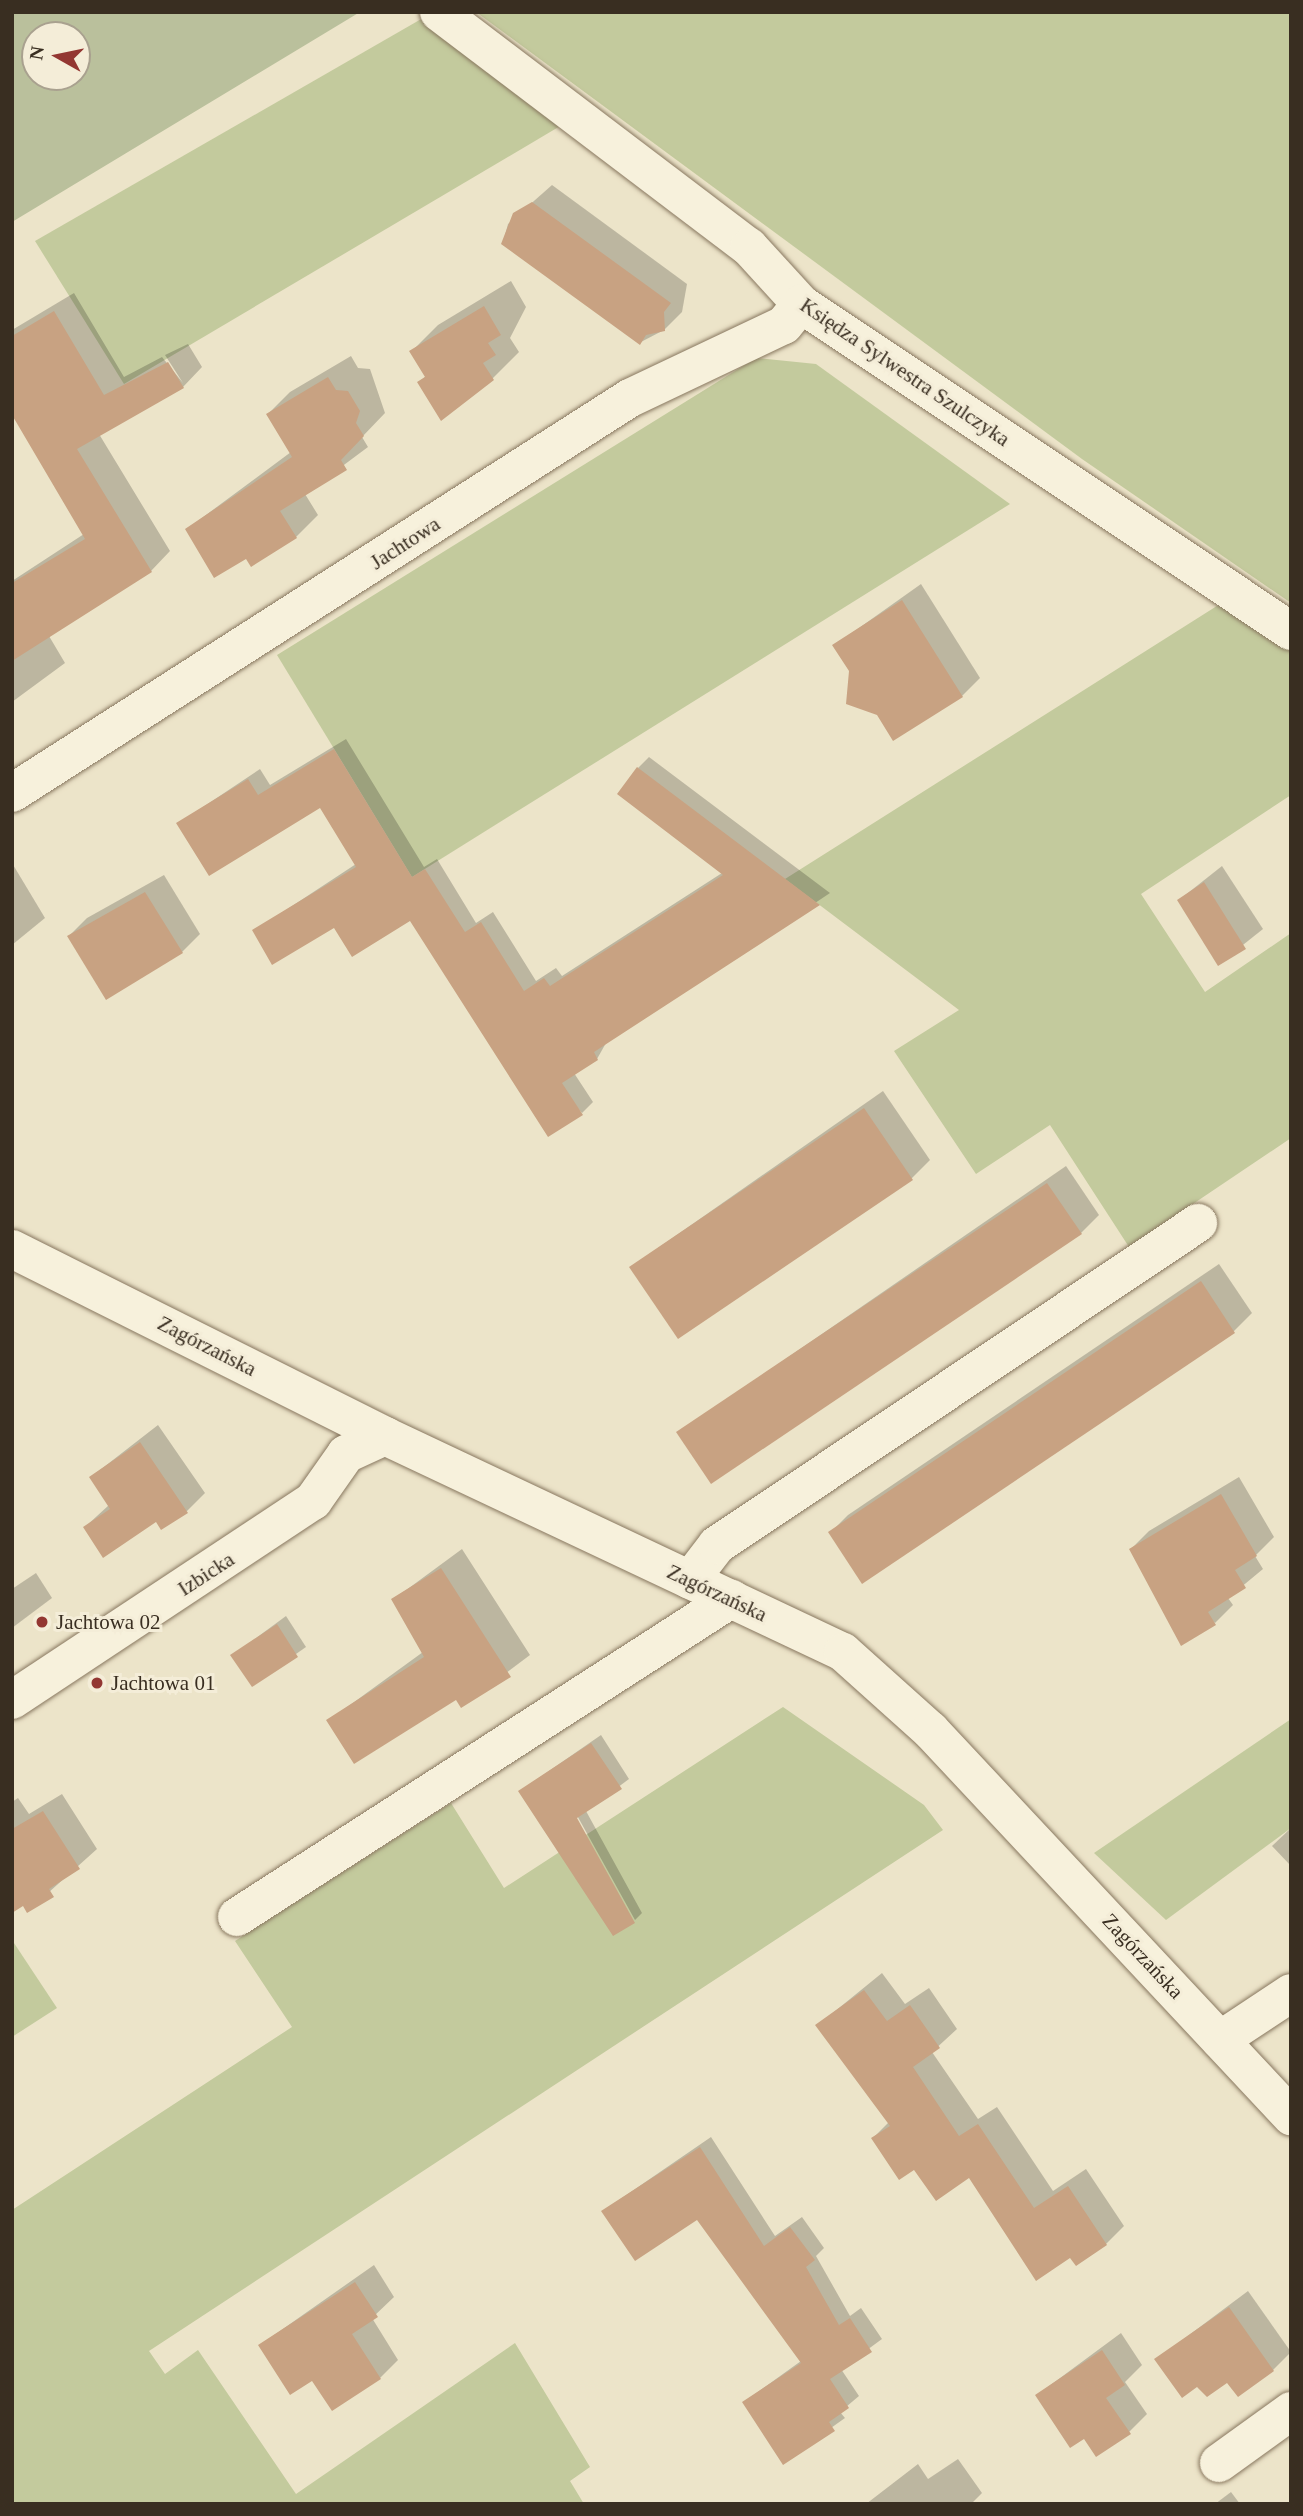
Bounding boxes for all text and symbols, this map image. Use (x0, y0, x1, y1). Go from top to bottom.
north arrow (21, 21, 91, 91)
text: N (25, 45, 48, 61)
street label: Księdza Sylwestra Szulczyka (795, 292, 1015, 452)
street label: Jachtowa (365, 511, 445, 575)
street label: Zagórzańska (153, 1310, 261, 1382)
street label: Izbicka (173, 1547, 239, 1601)
street label: Zagórzańska (663, 1559, 771, 1627)
place label: Jachtowa 02 (56, 1609, 160, 1635)
marker: Jachtowa 02 (34, 1614, 50, 1630)
place label: Jachtowa 01 (111, 1670, 215, 1696)
marker: Jachtowa 01 (89, 1675, 105, 1691)
street label: Zagórzańska (1097, 1908, 1189, 2004)

